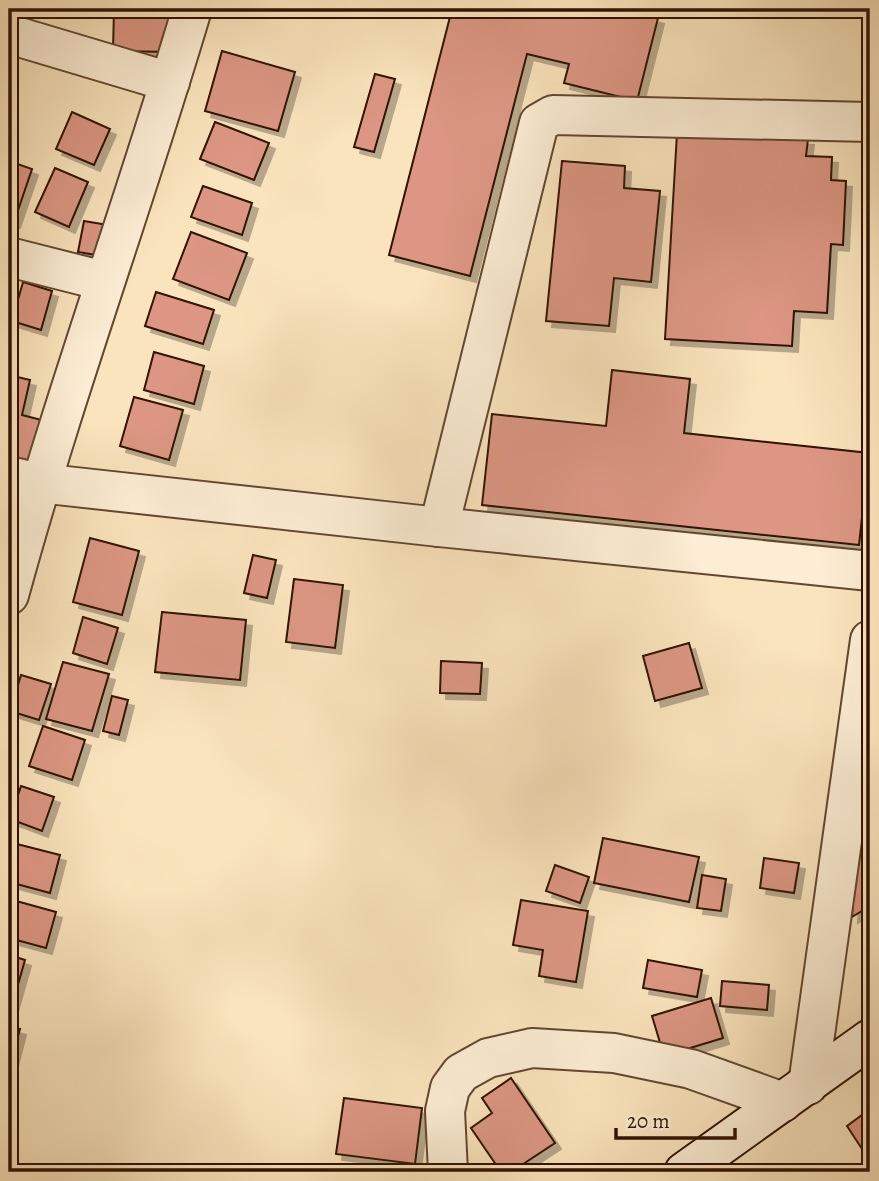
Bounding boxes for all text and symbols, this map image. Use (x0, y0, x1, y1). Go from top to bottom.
scale bar (616, 1097, 736, 1141)
text: 20 m (627, 1107, 670, 1135)

